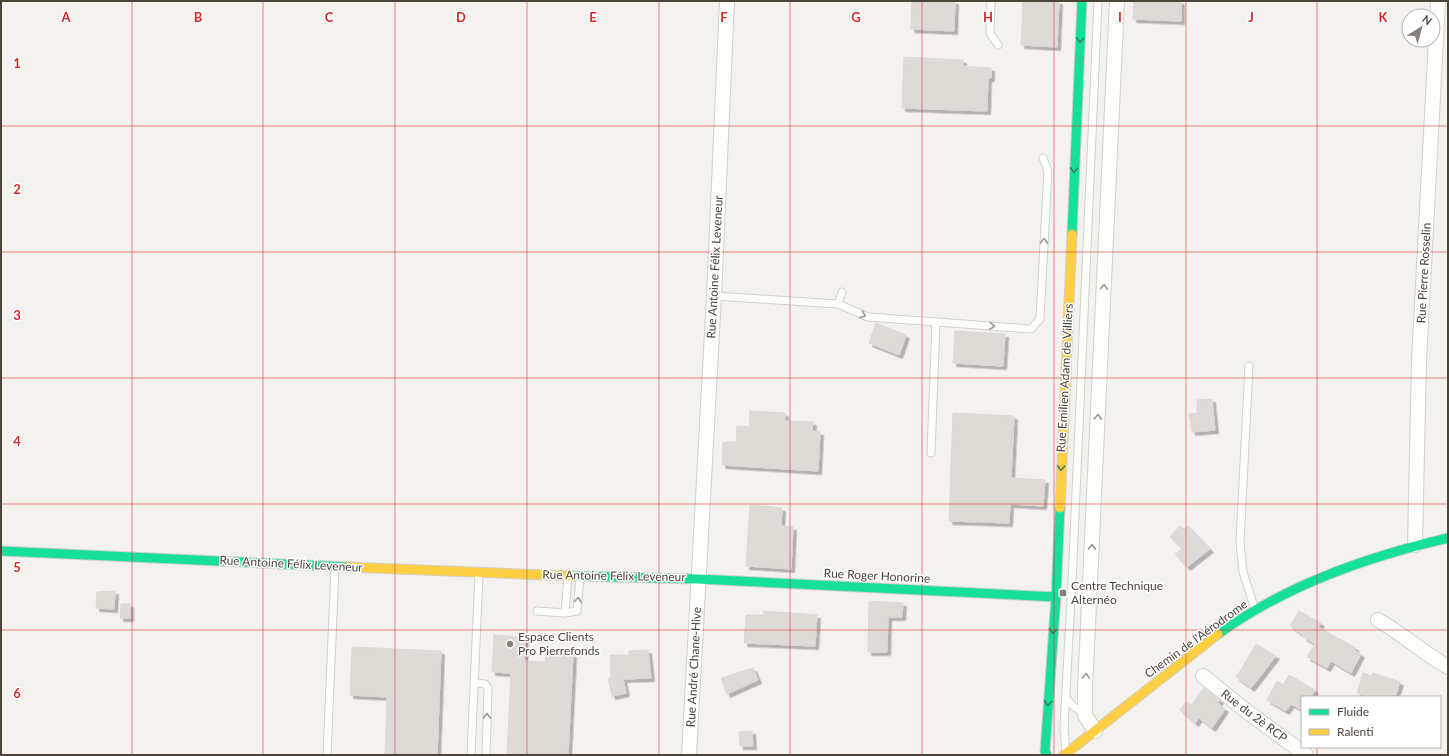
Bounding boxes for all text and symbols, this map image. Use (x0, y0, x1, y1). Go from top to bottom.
north arrow (1401, 8, 1441, 48)
text: A (60, 9, 71, 25)
text: B (194, 9, 203, 25)
text: C (325, 9, 334, 25)
text: D (456, 9, 466, 25)
text: E (589, 9, 597, 25)
text: F (720, 9, 728, 25)
text: G (851, 9, 861, 25)
text: H (983, 9, 993, 25)
text: I (1118, 9, 1122, 25)
text: J (1248, 9, 1254, 25)
text: K (1379, 9, 1389, 25)
text: N (1420, 12, 1435, 27)
one-way arrow (1076, 37, 1084, 43)
text: 1 (13, 55, 21, 71)
one-way arrow (1070, 167, 1079, 173)
text: 2 (13, 181, 21, 197)
street label: Rue Antoine Félix Leveneur (703, 194, 726, 339)
street label: Rue Pierre Rosselin (1413, 222, 1434, 324)
one-way arrow (1040, 238, 1049, 244)
one-way arrow (1099, 284, 1108, 290)
street label: Rue Emilien Adam de Villiers (1053, 303, 1076, 453)
text: 3 (13, 307, 21, 323)
one-way arrow (859, 310, 866, 318)
one-way arrow (989, 321, 995, 330)
one-way arrow (1093, 414, 1102, 420)
text: 4 (13, 433, 21, 449)
one-way arrow (1057, 465, 1066, 471)
one-way arrow (1087, 544, 1096, 550)
street label: Rue Antoine Félix Leveneur (219, 552, 364, 575)
text: 5 (13, 559, 21, 575)
street label: Rue Roger Honorine (823, 565, 931, 586)
street label: Rue Antoine Félix Leveneur (542, 567, 686, 584)
place label: Centre Technique Alternéo (1071, 578, 1163, 607)
marker: Centre Technique Alternéo (1058, 588, 1068, 598)
street label: Chemin de l'Aérodrome (1141, 596, 1250, 681)
one-way arrow (573, 597, 582, 603)
street label: Rue André Chane-Hive (683, 606, 704, 728)
one-way arrow (1049, 628, 1058, 634)
place label: Espace Clients Pro Pierrefonds (518, 629, 600, 658)
marker: Espace Clients Pro Pierrefonds (505, 639, 515, 649)
one-way arrow (1082, 673, 1090, 679)
text: 6 (13, 685, 21, 701)
street label: Rue du 2è RCP (1218, 686, 1290, 745)
legend (1301, 696, 1441, 748)
one-way arrow (1044, 700, 1053, 706)
text: Fluide (1337, 704, 1369, 719)
one-way arrow (483, 713, 491, 719)
text: Ralenti (1337, 724, 1374, 739)

